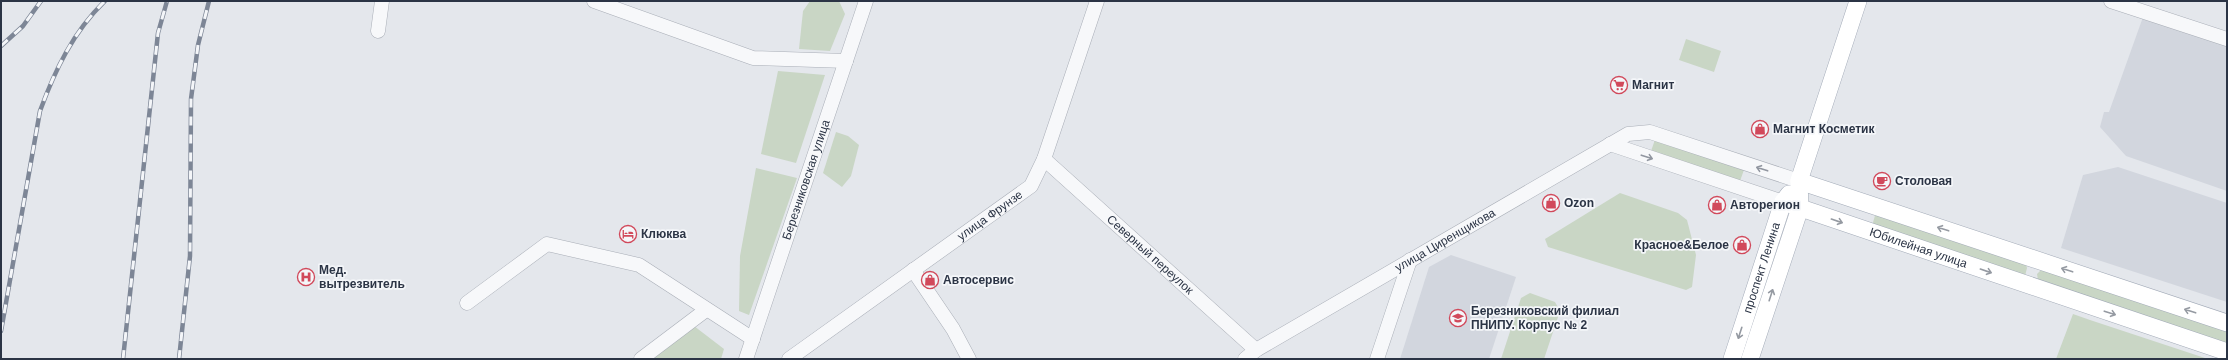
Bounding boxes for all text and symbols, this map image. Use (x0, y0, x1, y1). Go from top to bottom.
supermarket icon: Магнит (1609, 75, 1629, 95)
place label: Магнит (1632, 78, 1674, 92)
street label: Березниковская улица (779, 118, 833, 242)
shop icon: Магнит Косметик (1750, 119, 1770, 139)
place label: Магнит Косметик (1773, 122, 1875, 136)
one-way arrow (1640, 153, 1652, 161)
one-way arrow (1756, 165, 1769, 172)
cafe icon: Столовая (1872, 171, 1892, 191)
place label: Столовая (1895, 174, 1952, 188)
street label: улица Фрунзе (955, 187, 1025, 243)
shop icon: Ozon (1541, 193, 1561, 213)
shop icon: Авторегион (1707, 195, 1727, 215)
place label: Ozon (1564, 196, 1594, 210)
place label: Авторегион (1730, 198, 1800, 212)
street label: улица Циренщикова (1393, 205, 1498, 275)
street label: Северный переулок (1104, 212, 1197, 298)
one-way arrow (1830, 217, 1842, 225)
street label: проспект Ленина (1740, 220, 1783, 315)
hotel icon: Клюква (618, 224, 638, 244)
street label: Юбилейная улица (1868, 225, 1969, 271)
one-way arrow (1937, 225, 1950, 232)
place label: Клюква (641, 227, 686, 241)
shop icon: Красное&Белое (1732, 235, 1752, 255)
place label: Красное&Белое (1634, 238, 1729, 252)
place label: Мед. вытрезвитель (319, 263, 405, 291)
one-way arrow (2060, 266, 2073, 273)
hospital icon: Мед. вытрезвитель (296, 267, 316, 287)
one-way arrow (1980, 268, 1993, 275)
shop icon: Автосервис (920, 270, 940, 290)
place label: Автосервис (943, 273, 1014, 287)
one-way arrow (1768, 289, 1775, 302)
place label: Березниковский филиал ПНИПУ. Корпус № 2 (1471, 304, 1619, 332)
one-way arrow (2184, 307, 2197, 314)
school or university icon: Березниковский филиал ПНИПУ. Корпус № 2 (1448, 308, 1468, 328)
one-way arrow (2103, 309, 2115, 317)
one-way arrow (1736, 326, 1743, 339)

